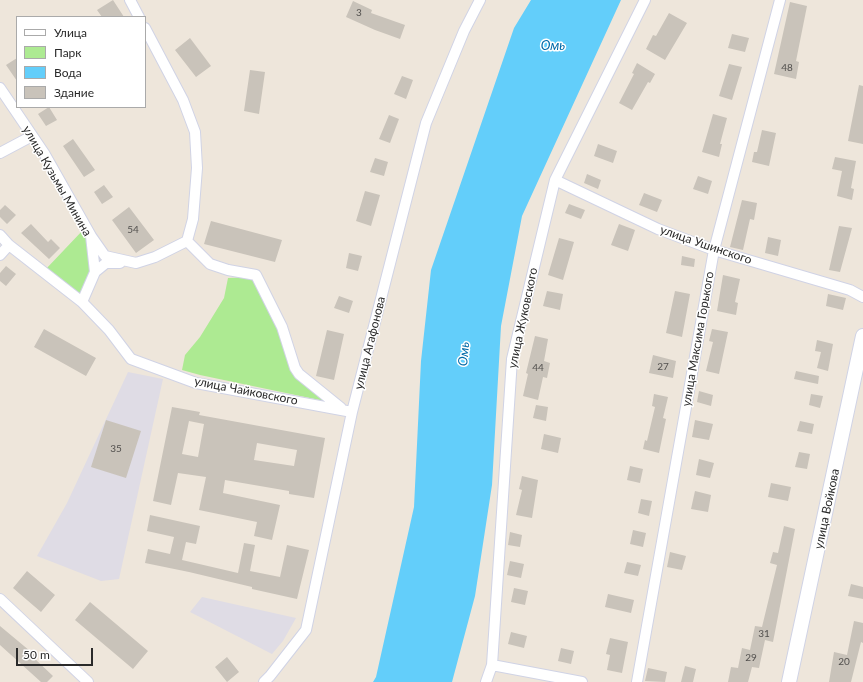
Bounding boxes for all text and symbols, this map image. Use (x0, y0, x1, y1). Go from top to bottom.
house number: 3 (356, 7, 362, 19)
legend (16, 16, 146, 108)
text: Улица (54, 25, 87, 40)
water label: Омь (541, 38, 565, 54)
text: Парк (54, 45, 82, 60)
house number: 48 (781, 62, 793, 74)
text: Вода (54, 65, 82, 80)
text: Здание (54, 85, 94, 100)
street label: улица Кузьмы Минина (19, 123, 95, 239)
street label: улица Ушинского (658, 223, 754, 267)
house number: 54 (127, 224, 139, 236)
street label: улица Жуковского (505, 266, 541, 370)
street label: улица Максима Горького (679, 270, 717, 408)
street label: улица Агафонова (351, 295, 389, 391)
water label: Омь (455, 341, 473, 367)
house number: 27 (657, 361, 669, 373)
house number: 44 (532, 362, 544, 374)
street label: улица Чайковского (193, 374, 299, 408)
house number: 35 (110, 443, 122, 455)
street label: улица Войкова (811, 467, 843, 551)
house number: 31 (758, 628, 770, 640)
scale bar (18, 640, 95, 666)
text: 50 m (23, 647, 50, 662)
house number: 29 (745, 652, 757, 664)
house number: 20 (838, 656, 850, 668)

